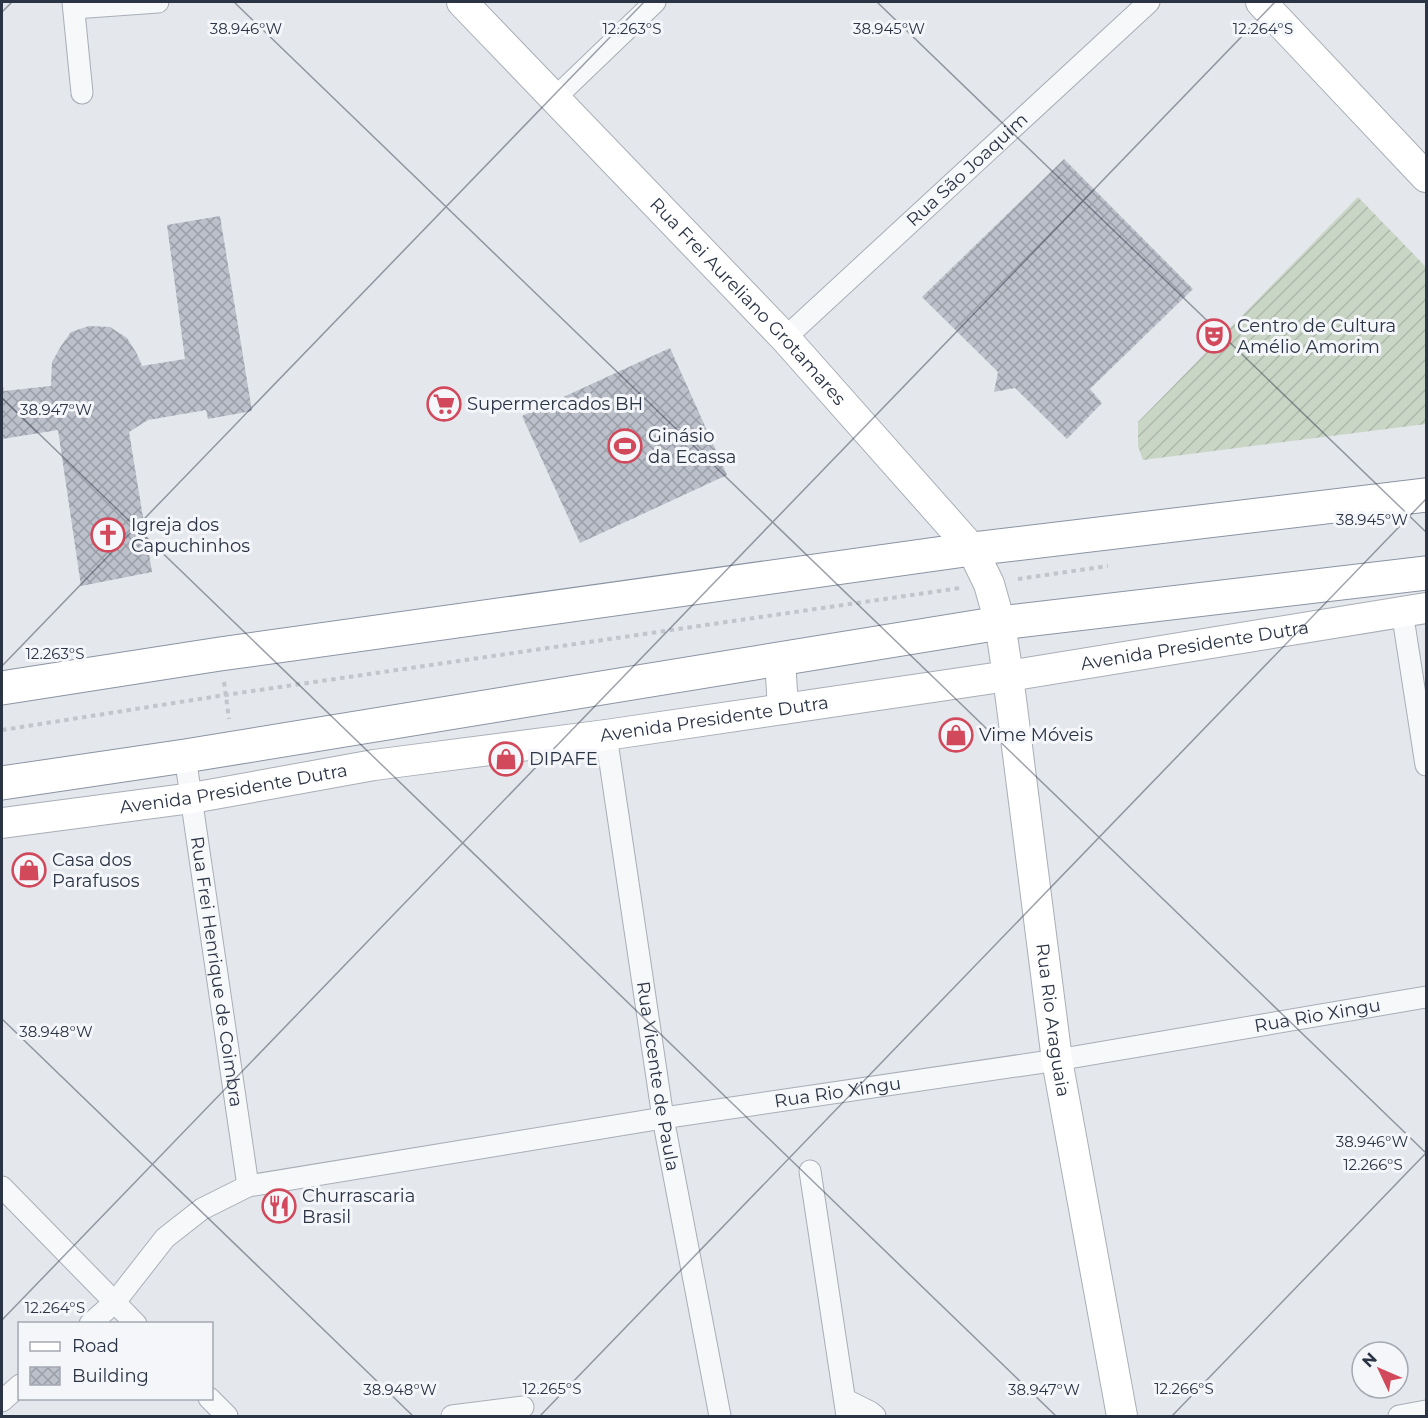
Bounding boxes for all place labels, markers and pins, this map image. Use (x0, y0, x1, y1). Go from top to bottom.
place label: Centro de Cultura Amélio Amorim (1237, 315, 1396, 358)
theatre icon: Centro de Cultura Amélio Amorim (1196, 318, 1232, 354)
supermarket icon: Supermercados BH (426, 386, 462, 422)
place label: Supermercados BH (467, 393, 643, 415)
place label: Ginásio da Ecassa (648, 425, 736, 468)
sports icon: Ginásio da Ecassa (607, 428, 643, 464)
place label: Igreja dos Capuchinhos (131, 514, 250, 557)
church icon: Igreja dos Capuchinhos (90, 517, 126, 553)
shop icon: Vime Móveis (938, 717, 974, 753)
place label: Vime Móveis (979, 724, 1093, 746)
shop icon: DIPAFE (488, 741, 524, 777)
place label: DIPAFE (529, 748, 598, 770)
place label: Casa dos Parafusos (52, 849, 140, 892)
shop icon: Casa dos Parafusos (11, 852, 47, 888)
place label: Churrascaria Brasil (302, 1185, 415, 1228)
restaurant icon: Churrascaria Brasil (261, 1188, 297, 1224)

